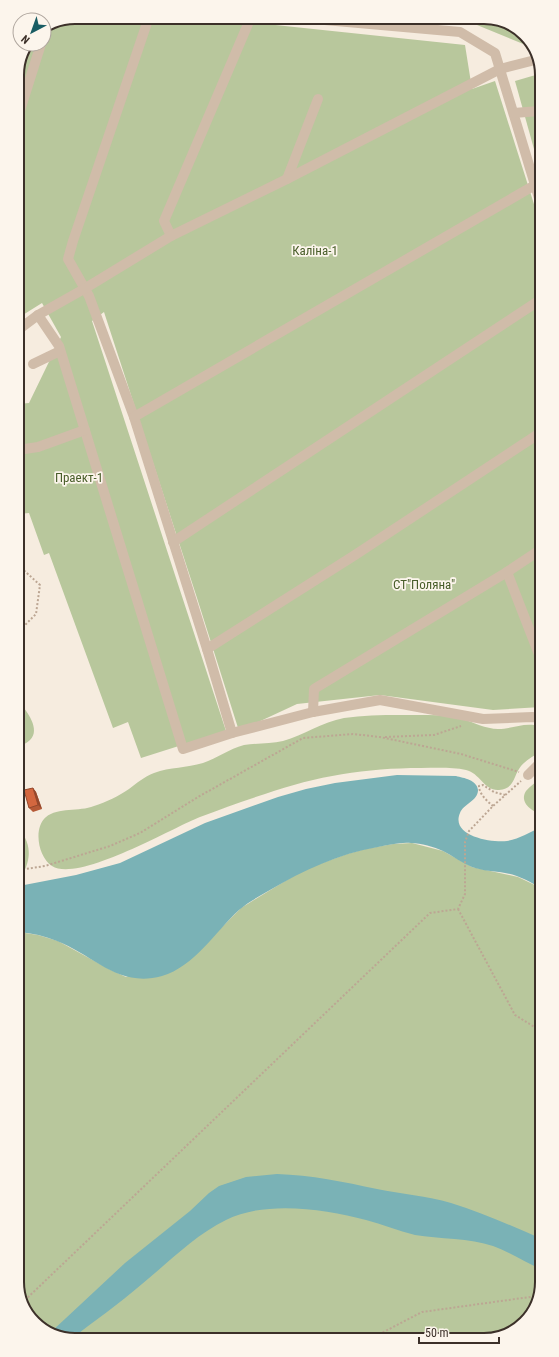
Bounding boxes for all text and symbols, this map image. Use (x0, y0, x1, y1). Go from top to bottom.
north arrow (12, 12, 52, 52)
text: N (19, 32, 33, 46)
park label: Каліна-1 (292, 243, 338, 258)
park label: Праект-1 (55, 470, 103, 485)
park label: СТ"Поляна" (393, 577, 455, 592)
scale bar (419, 1319, 499, 1345)
text: 50 m (425, 1326, 449, 1340)

